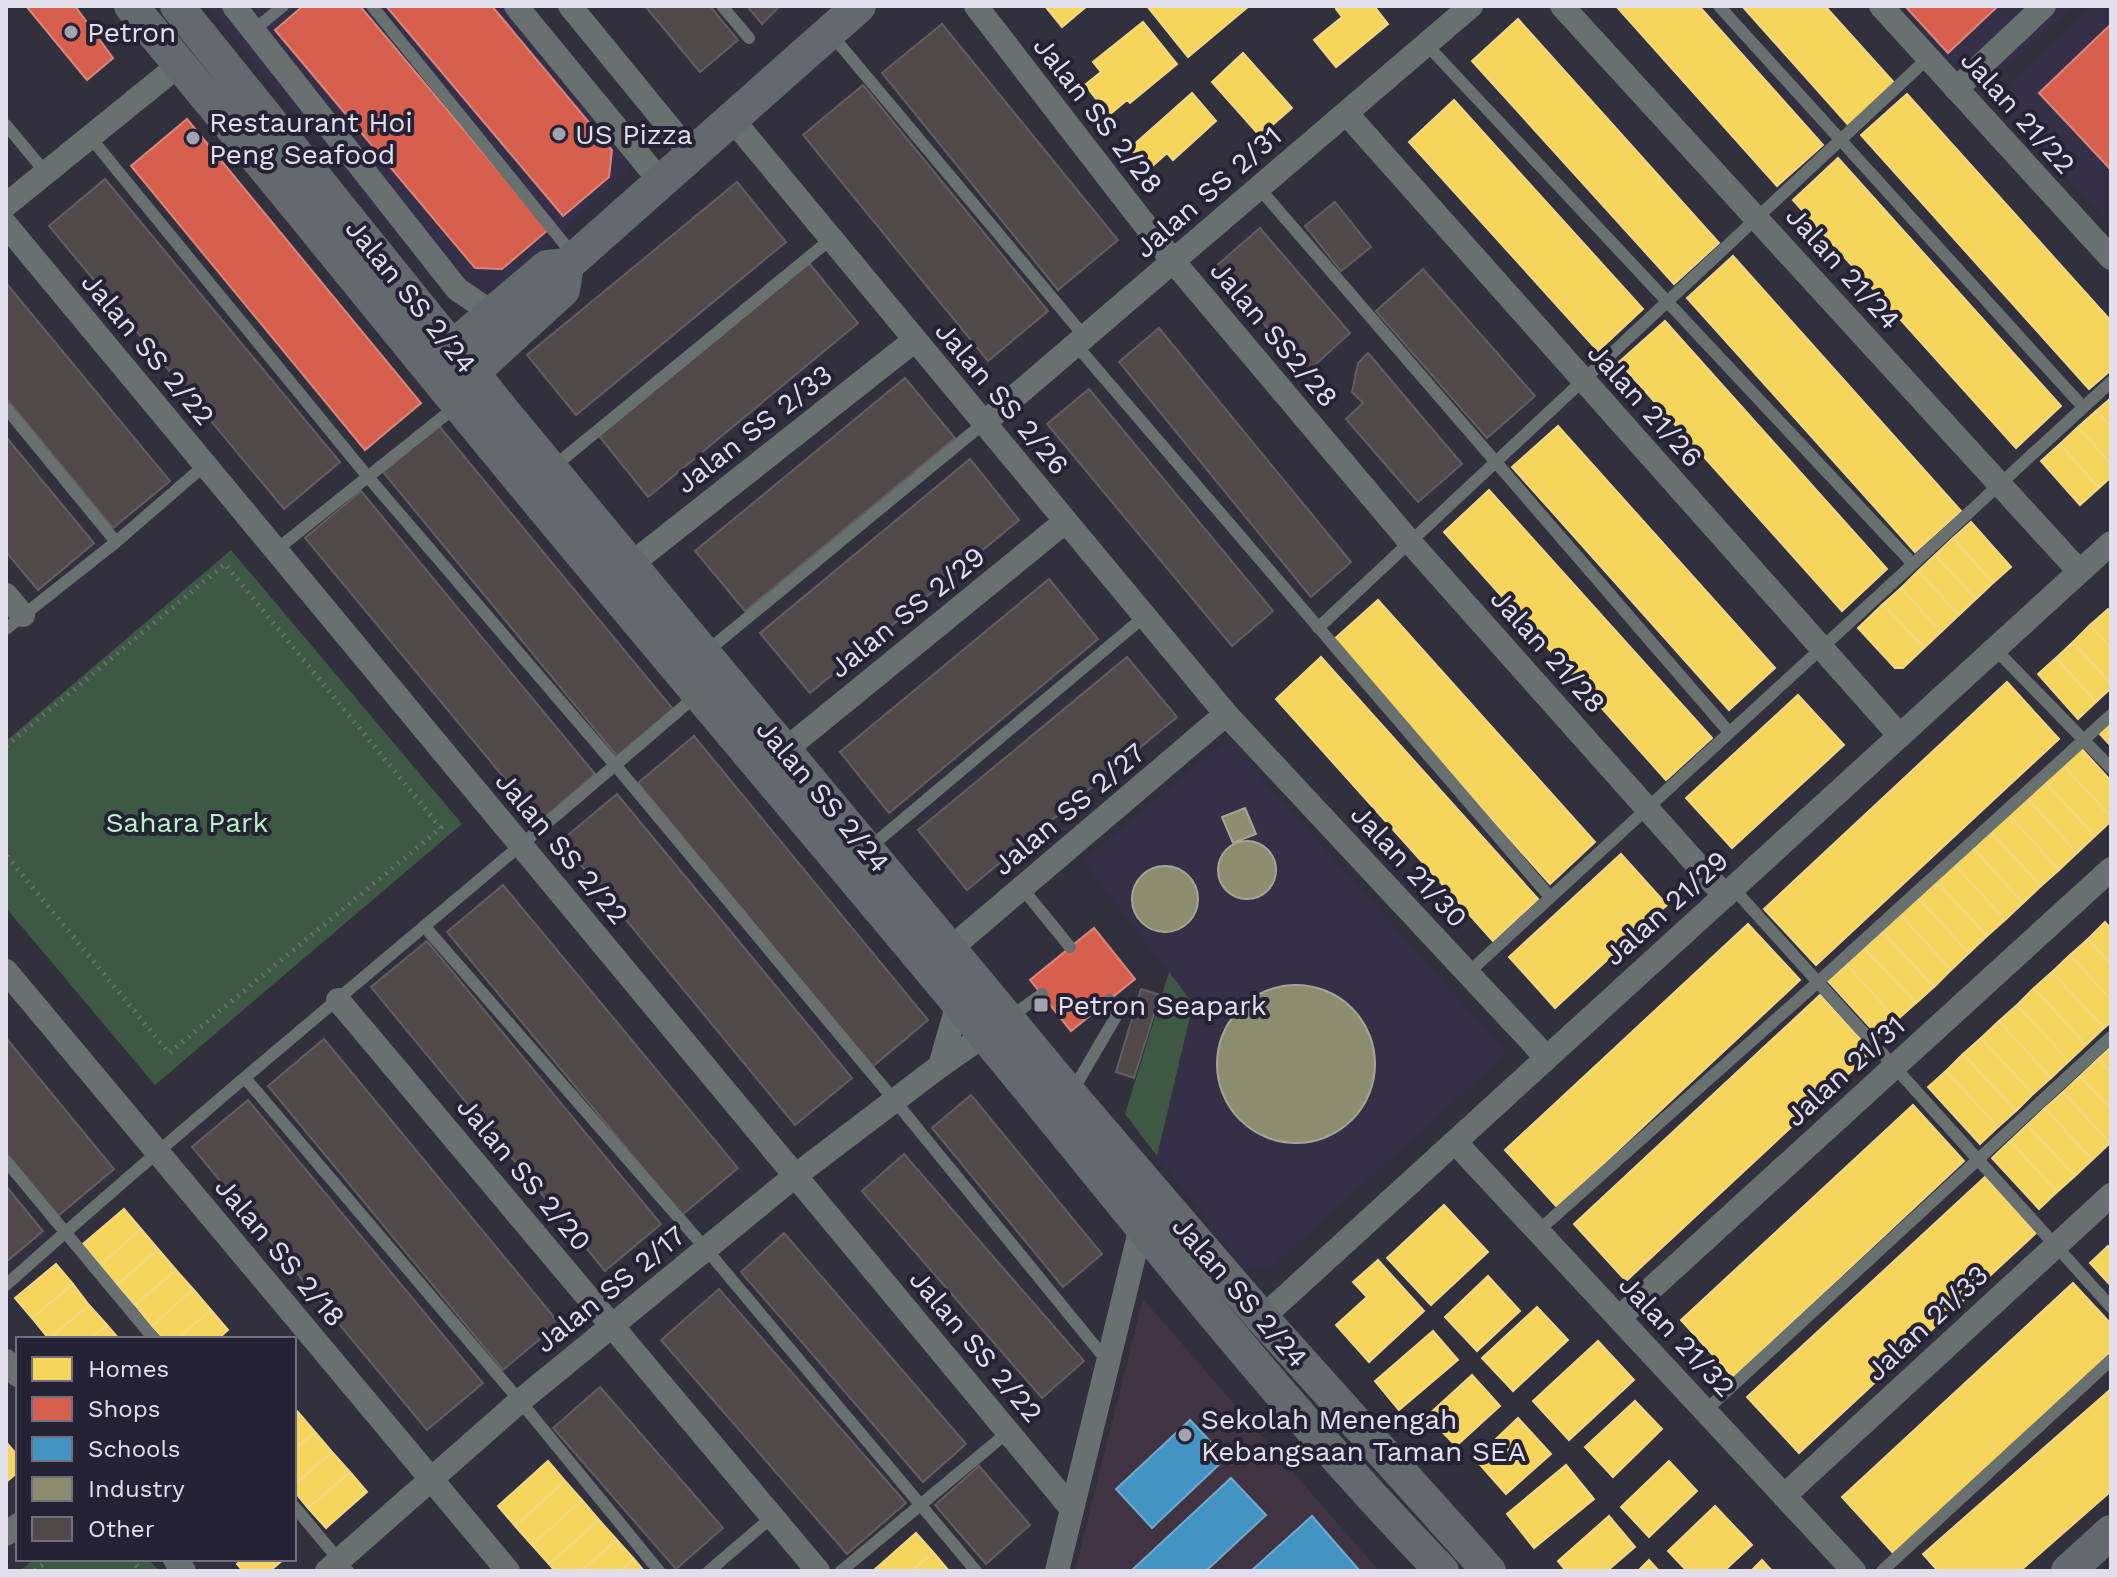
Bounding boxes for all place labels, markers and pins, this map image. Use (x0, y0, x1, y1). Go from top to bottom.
place label: Petron (87, 16, 176, 49)
marker: Petron (62, 23, 80, 41)
place label: Restaurant Hoi Peng Seafood (209, 106, 413, 171)
place label: US Pizza (575, 118, 693, 151)
marker: US Pizza (550, 125, 568, 143)
marker: Restaurant Hoi Peng Seafood (184, 129, 202, 147)
place label: Petron Seapark (1057, 989, 1267, 1022)
marker: Petron Seapark (1032, 996, 1050, 1014)
place label: Sekolah Menengah Kebangsaan Taman SEA (1201, 1403, 1526, 1468)
marker: Sekolah Menengah Kebangsaan Taman SEA (1176, 1426, 1194, 1444)

